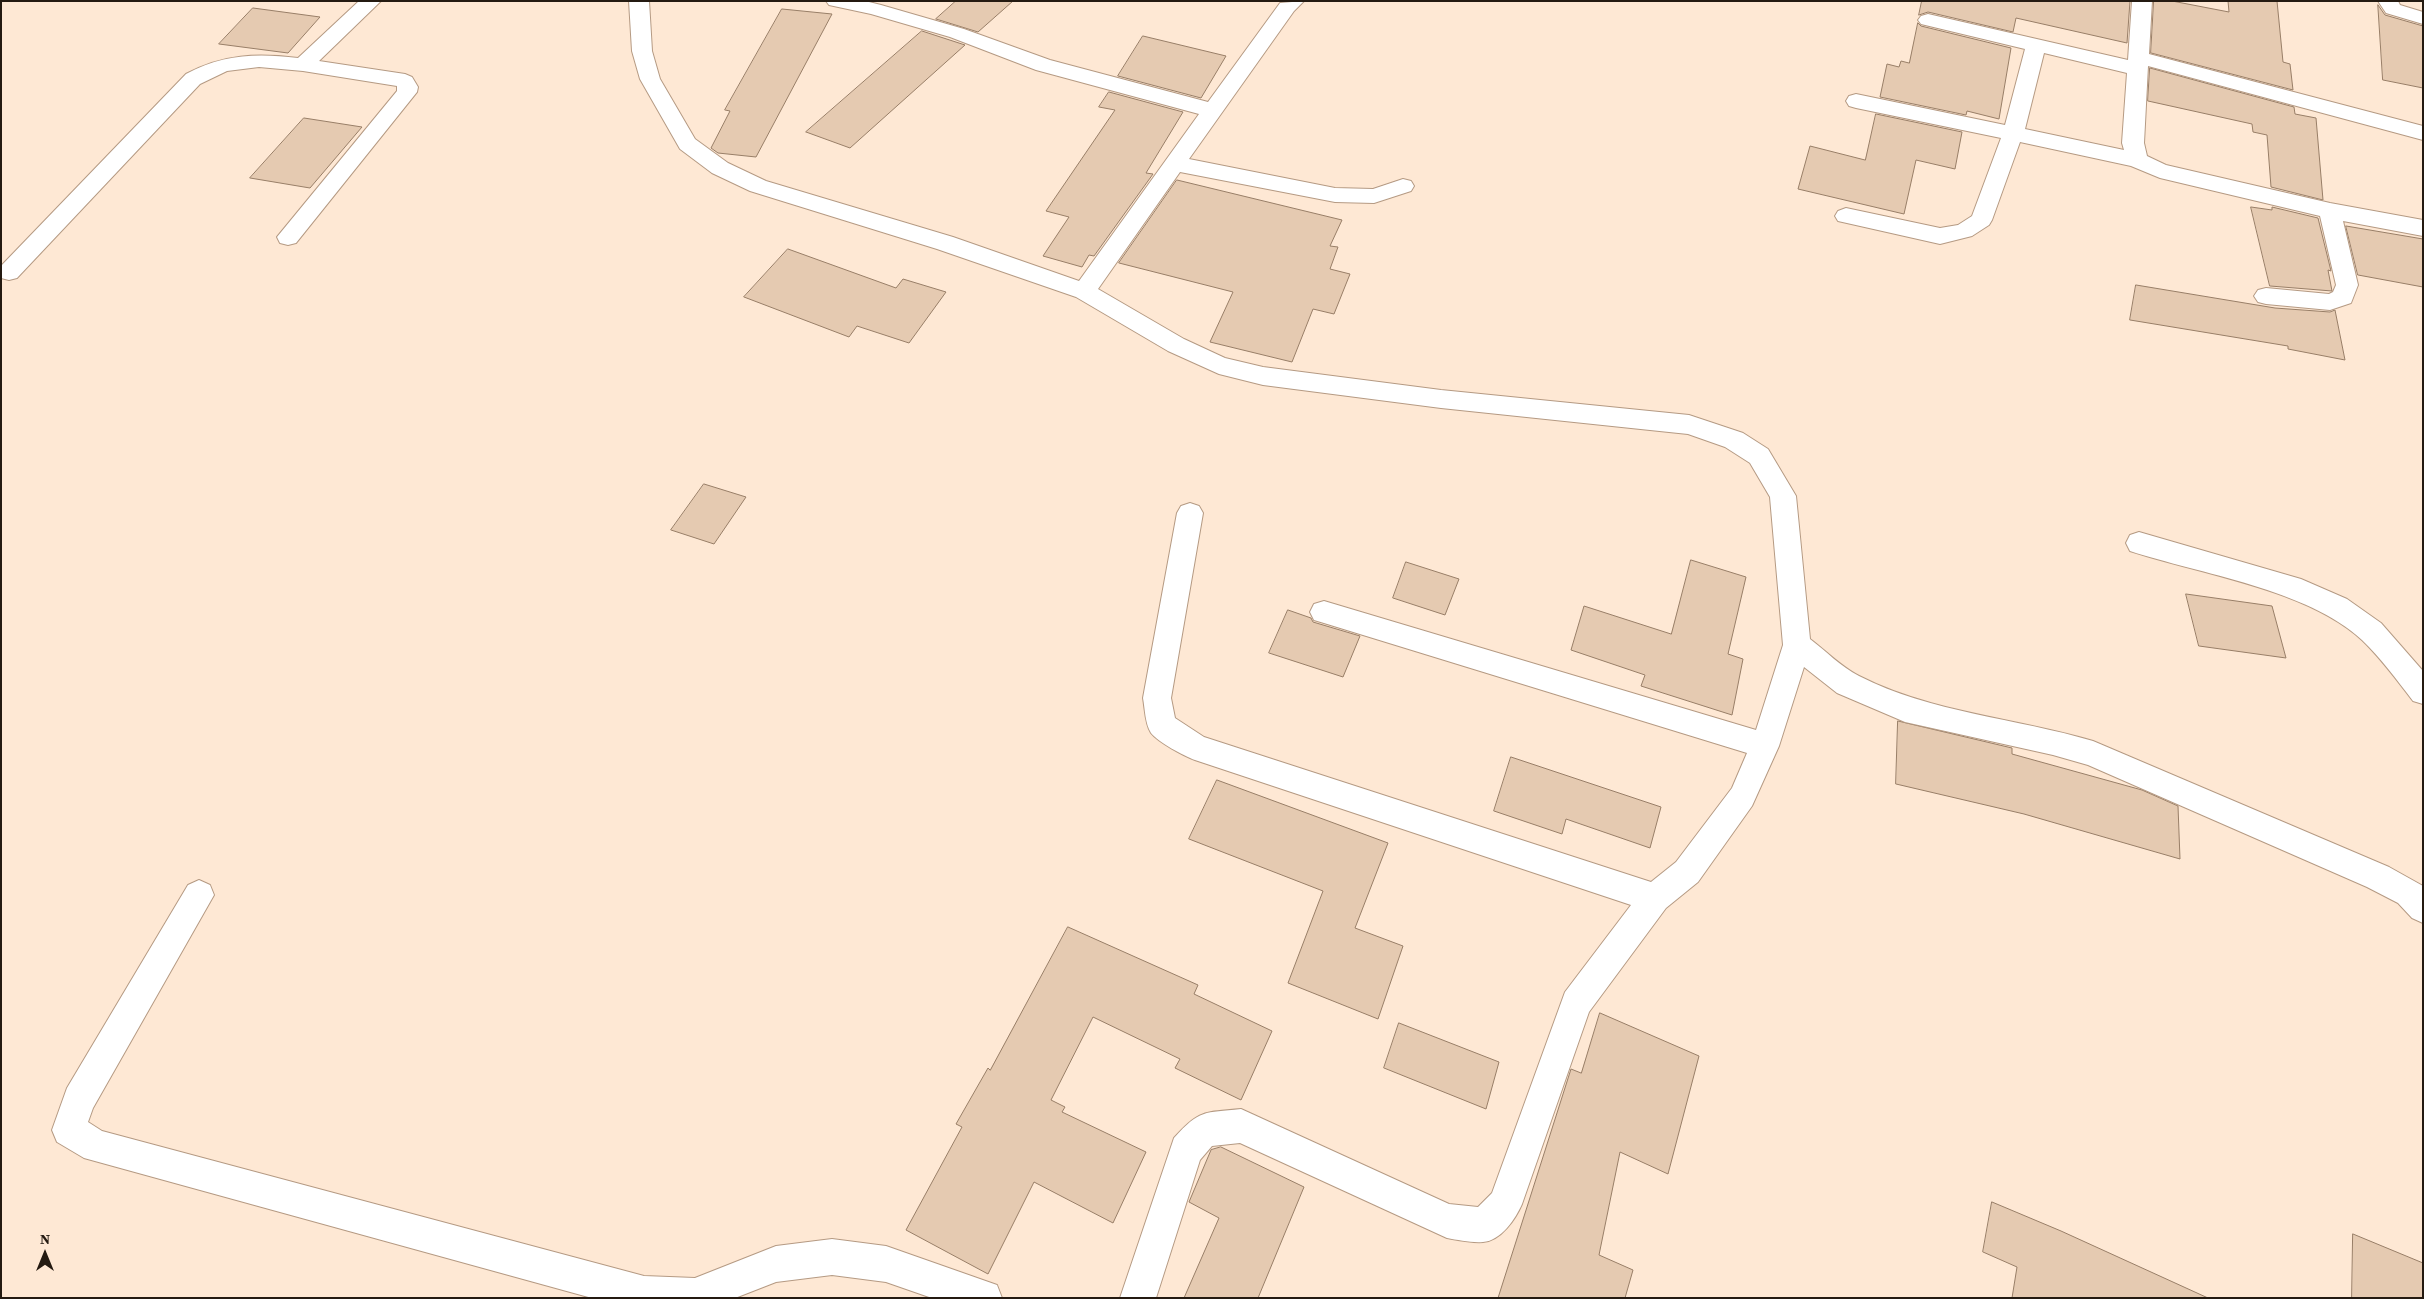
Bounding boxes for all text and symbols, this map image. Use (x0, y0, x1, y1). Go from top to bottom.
north arrow (20, 1229, 70, 1279)
text: N (40, 1229, 50, 1249)

